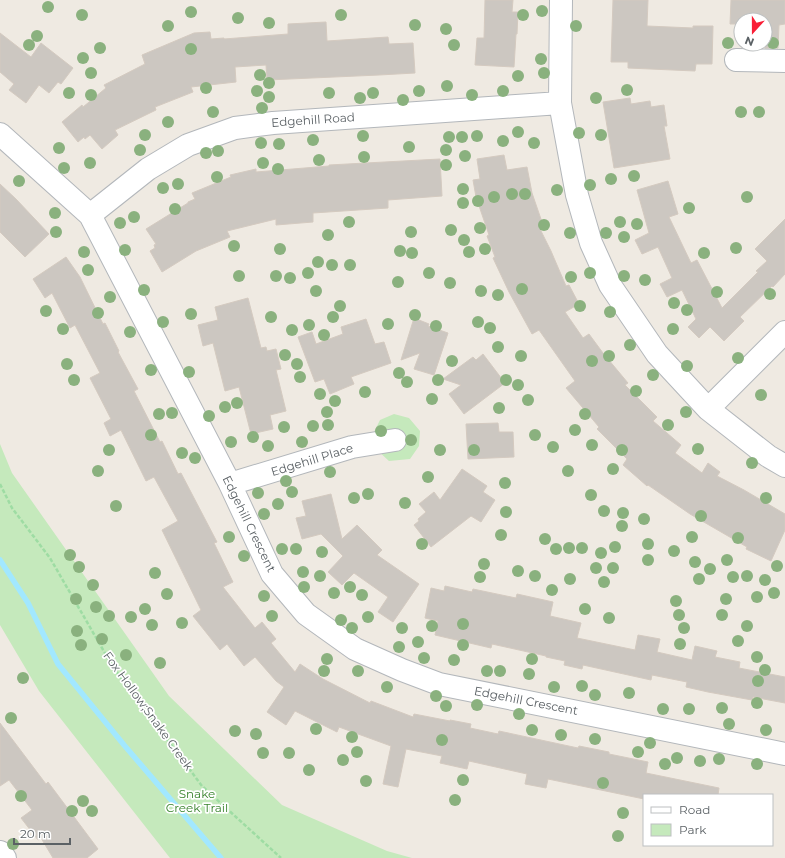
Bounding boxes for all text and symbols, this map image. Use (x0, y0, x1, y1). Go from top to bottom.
north arrow (733, 12, 773, 52)
text: N (743, 33, 756, 49)
street label: Edgehill Road (271, 109, 355, 130)
street label: Edgehill Place (269, 440, 355, 479)
street label: Edgehill Crescent (220, 473, 279, 575)
street label: Fox Hollow;Snake Creek (100, 648, 197, 774)
street label: Edgehill Crescent (473, 683, 579, 718)
park label: Snake Creek Trail (166, 786, 228, 815)
legend (643, 794, 773, 846)
text: Road (679, 802, 710, 817)
scale bar (14, 820, 70, 846)
text: Park (679, 822, 707, 837)
text: 20 m (20, 826, 51, 841)

